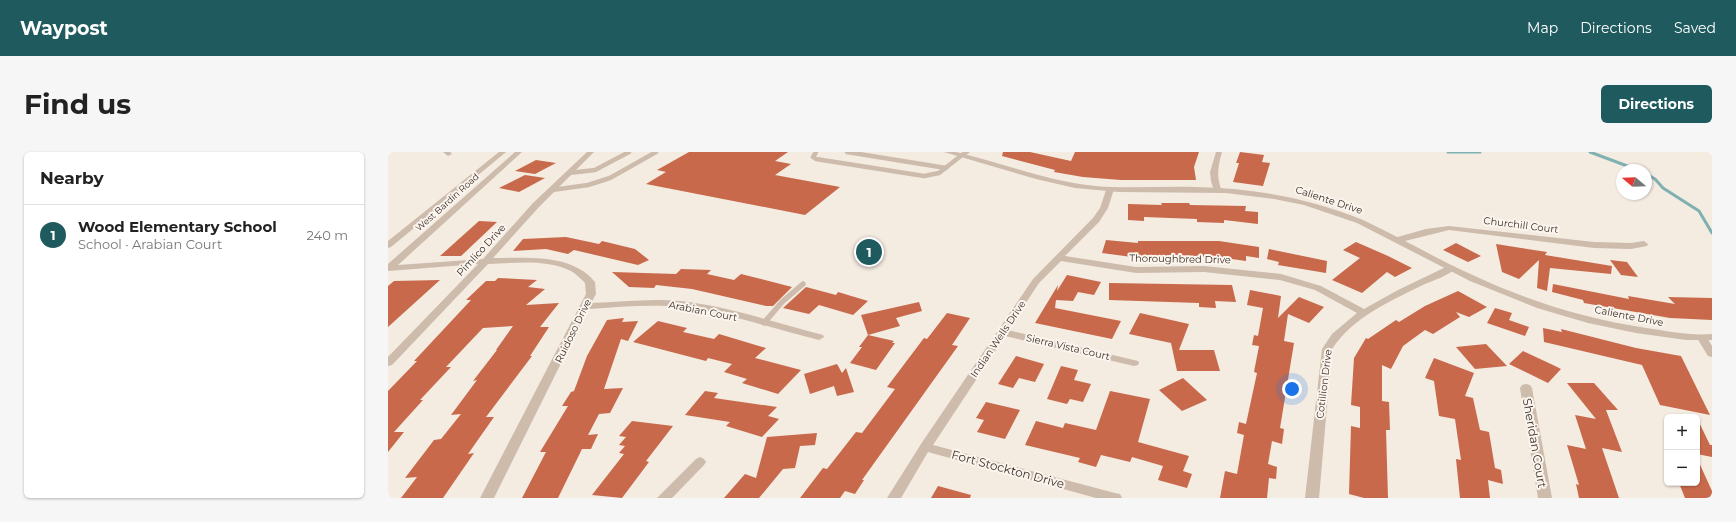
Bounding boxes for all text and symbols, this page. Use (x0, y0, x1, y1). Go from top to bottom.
text: Waypost (20, 17, 108, 40)
text: Map (1527, 19, 1558, 37)
text: Directions (1580, 19, 1652, 37)
text: Saved (1674, 19, 1716, 37)
button: Directions (1601, 85, 1712, 123)
text: Find us (24, 87, 131, 121)
north arrow (1616, 164, 1652, 200)
text: Nearby (40, 168, 104, 188)
street label: West Bardin Road (413, 171, 481, 233)
street label: Caliente Drive (1294, 183, 1364, 217)
street label: Churchill Court (1483, 214, 1559, 236)
text: Wood Elementary School (78, 217, 277, 236)
street label: Pimlico Drive (454, 221, 508, 279)
text: 1 (50, 227, 56, 243)
text: 240 m (307, 227, 348, 243)
text: School · Arabian Court (78, 236, 222, 252)
pin: 1 (856, 237, 882, 267)
street label: Thoroughbred Drive (1129, 252, 1231, 266)
street label: Ruidoso Drive (552, 297, 594, 365)
street label: Arabian Court (668, 298, 738, 324)
street label: Indian Wells Drive (967, 298, 1029, 380)
street label: Caliente Drive (1593, 303, 1665, 329)
street label: Sierra Vista Court (1025, 331, 1111, 363)
street label: Cotillion Drive (1313, 349, 1335, 419)
your location (1282, 379, 1302, 399)
street label: Sheridan Court (1520, 397, 1550, 489)
map controls (1664, 414, 1700, 486)
button: + (1664, 414, 1700, 450)
street label: Fort Stockton Drive (950, 447, 1066, 491)
button: − (1664, 450, 1700, 486)

